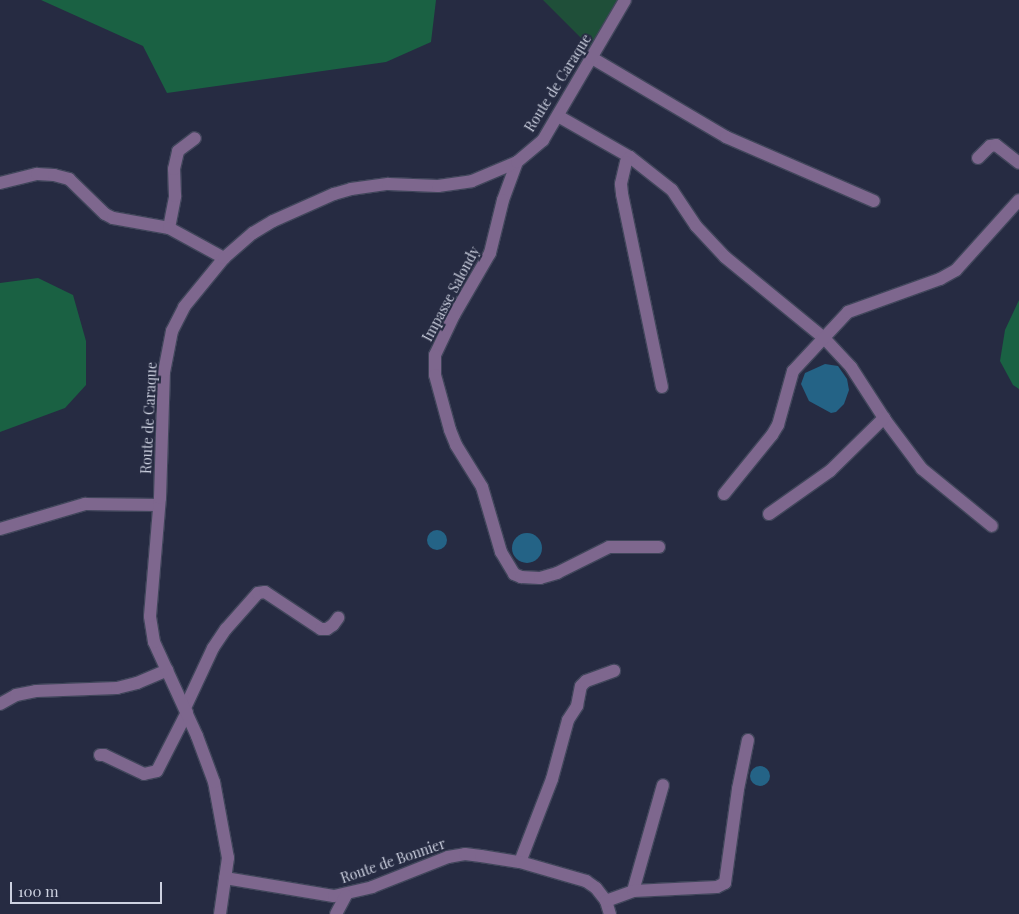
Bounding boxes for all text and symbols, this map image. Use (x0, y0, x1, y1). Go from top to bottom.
street label: Route de Caraque (521, 31, 595, 135)
street label: Impasse Salondy (419, 244, 483, 344)
street label: Route de Caraque (138, 362, 160, 474)
street label: Route de Bonnier (338, 835, 448, 887)
scale bar (12, 872, 165, 904)
text: 100 m (18, 881, 59, 901)

